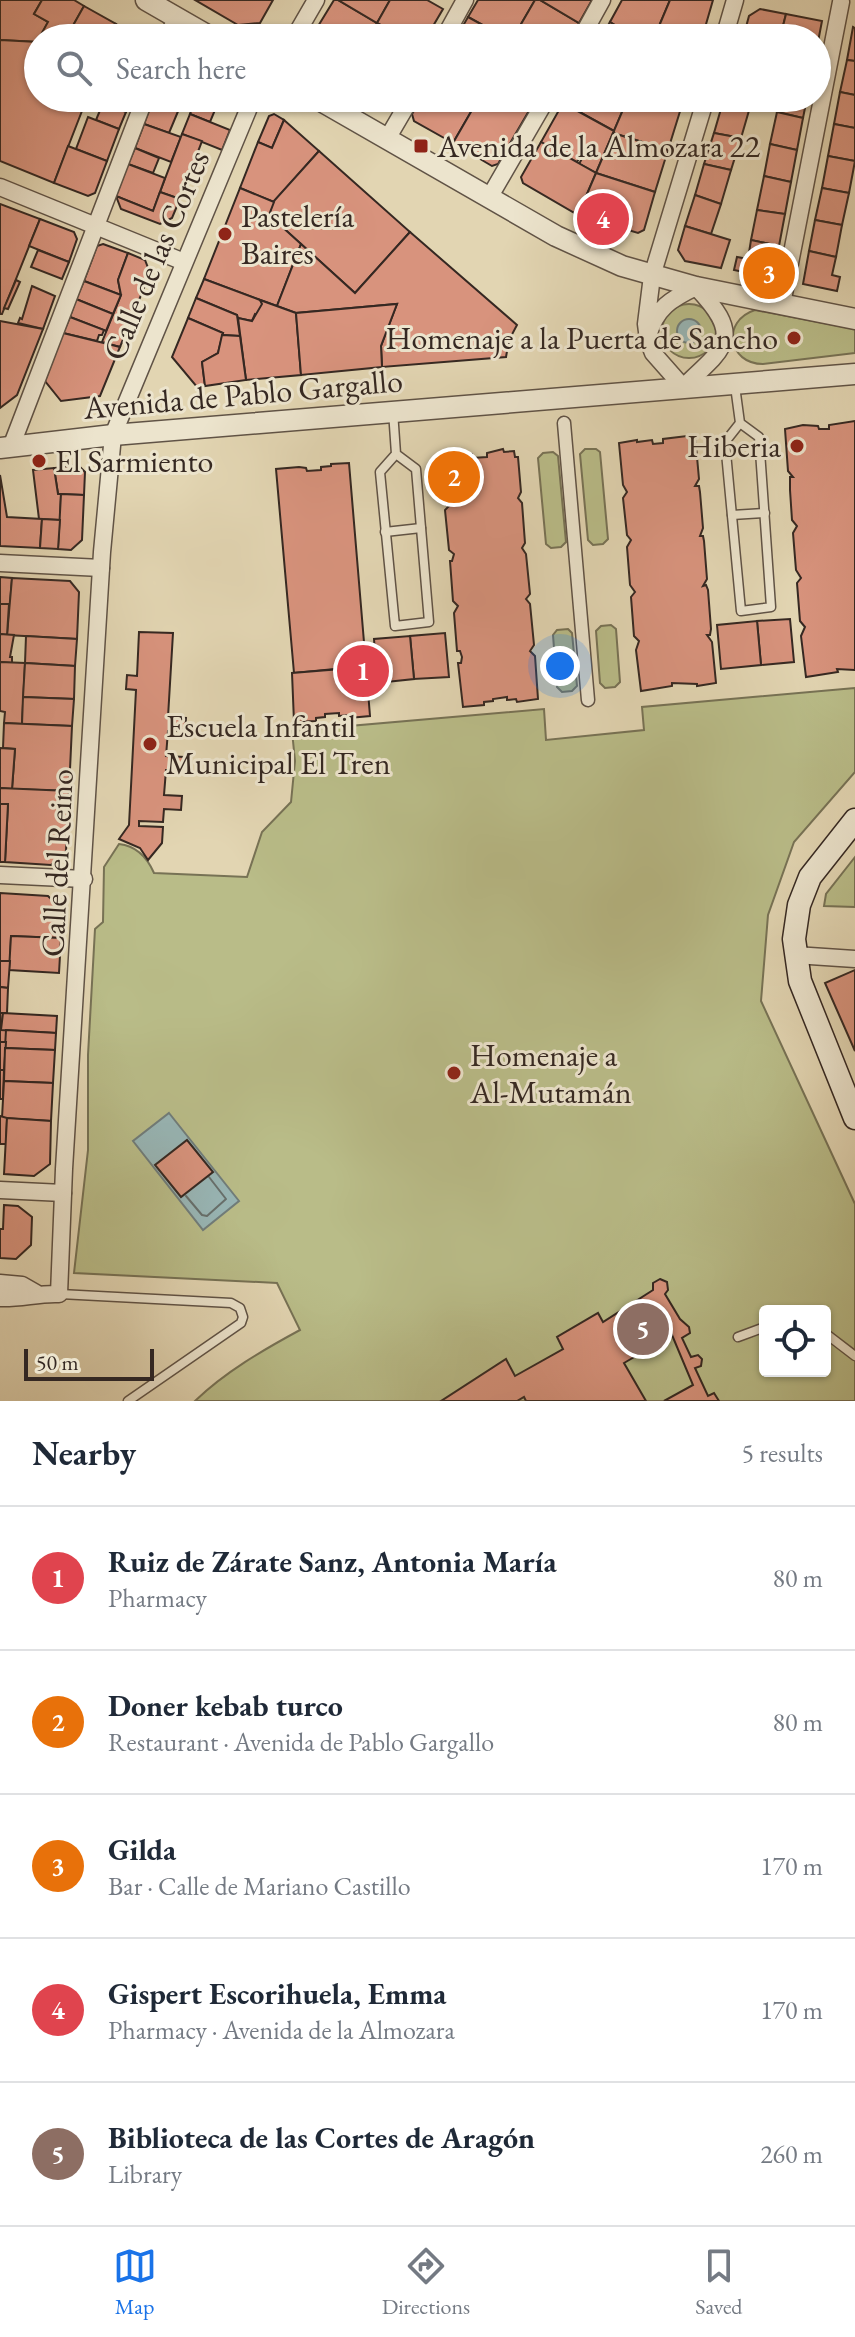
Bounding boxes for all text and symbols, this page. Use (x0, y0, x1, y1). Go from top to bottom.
search box (24, 24, 831, 112)
icon: search (52, 46, 96, 90)
text: Search here (116, 49, 246, 88)
place label: Avenida de la Almozara 22 (436, 125, 761, 167)
marker: Avenida de la Almozara 22 (412, 137, 430, 155)
street label: Calle de las Cortes (93, 144, 219, 366)
pin: 4 (577, 189, 629, 249)
place label: Pastelería Baires (241, 195, 354, 274)
marker: Pastelería Baires (216, 225, 234, 243)
pin: 3 (743, 243, 795, 303)
place label: Homenaje a la Puerta de Sancho (386, 317, 778, 359)
marker: Homenaje a la Puerta de Sancho (785, 329, 803, 347)
street label: Avenida de Pablo Gargallo (81, 359, 404, 429)
place label: Hiberia (687, 425, 781, 467)
marker: Hiberia (788, 437, 806, 455)
place label: El Sarmiento (55, 440, 213, 482)
pin: 2 (428, 447, 480, 507)
marker: El Sarmiento (30, 452, 48, 470)
pin: 1 (337, 641, 389, 701)
your location (540, 646, 580, 686)
place label: Escuela Infantil Municipal El Tren (166, 705, 391, 784)
marker: Escuela Infantil Municipal El Tren (141, 735, 159, 753)
street label: Calle del Reino (31, 768, 83, 958)
place label: Homenaje a Al-Mutamán (469, 1034, 632, 1113)
marker: Homenaje a Al-Mutamán (445, 1064, 463, 1082)
pin: 5 (617, 1299, 669, 1359)
map controls (759, 1305, 831, 1377)
button: locate (759, 1305, 831, 1377)
scale bar (24, 1345, 154, 1381)
text: 50 m (36, 1348, 79, 1377)
text: Nearby (32, 1431, 136, 1475)
text: 5 results (742, 1436, 823, 1470)
text: Ruiz de Zárate Sanz, Antonia María (108, 1542, 557, 1581)
text: 1 (51, 1561, 65, 1595)
text: 80 m (773, 1561, 823, 1595)
text: Pharmacy (108, 1581, 207, 1615)
text: Doner kebab turco (108, 1686, 343, 1725)
text: 2 (51, 1705, 65, 1739)
text: 80 m (773, 1705, 823, 1739)
text: Restaurant · Avenida de Pablo Gargallo (108, 1725, 494, 1759)
text: Gilda (108, 1830, 176, 1869)
text: 3 (51, 1849, 65, 1883)
text: 170 m (760, 1849, 823, 1883)
text: Bar · Calle de Mariano Castillo (108, 1869, 411, 1903)
text: Gispert Escorihuela, Emma (108, 1974, 447, 2013)
text: 4 (51, 1993, 65, 2027)
text: 170 m (760, 1993, 823, 2027)
text: Pharmacy · Avenida de la Almozara (108, 2013, 455, 2047)
text: Biblioteca de las Cortes de Aragón (108, 2118, 535, 2157)
text: 5 (51, 2137, 65, 2171)
text: 260 m (760, 2137, 823, 2171)
text: Library (108, 2157, 182, 2191)
tab: Map (113, 2244, 157, 2321)
tab: Directions (382, 2244, 470, 2321)
tab: Saved (695, 2244, 742, 2321)

